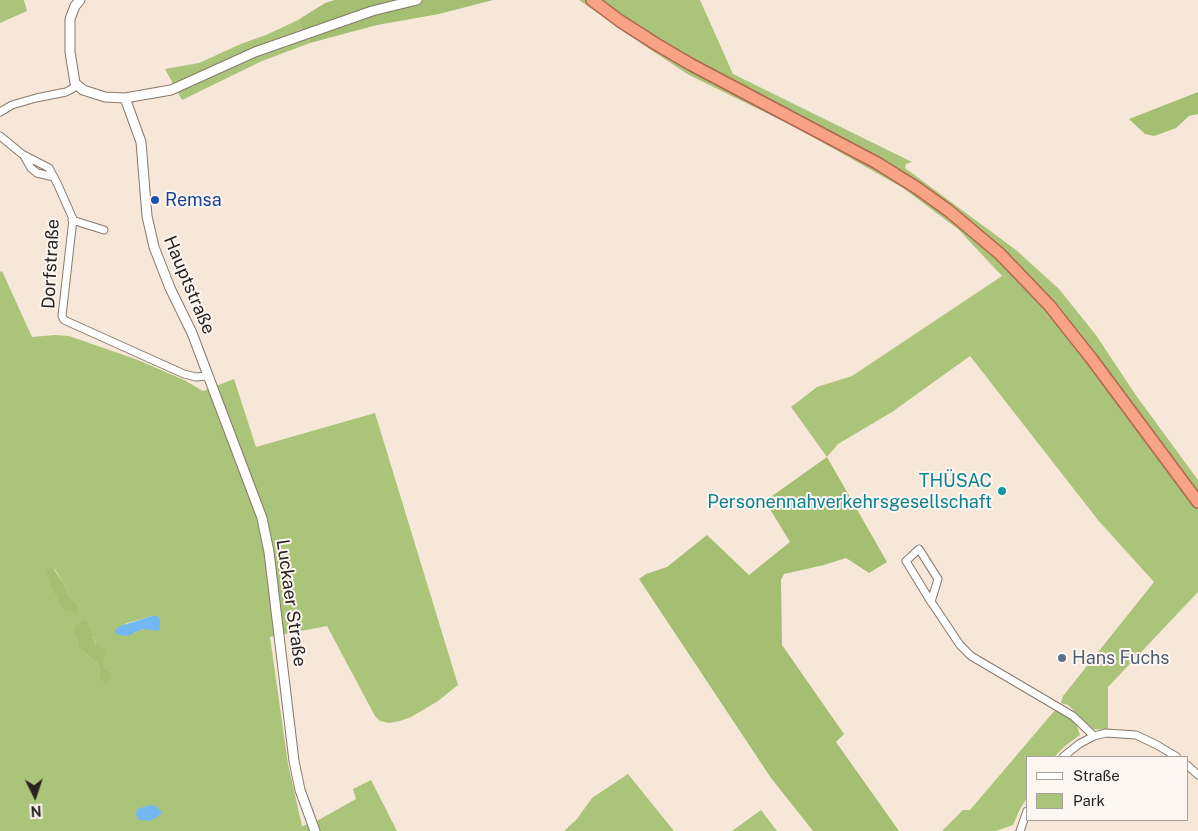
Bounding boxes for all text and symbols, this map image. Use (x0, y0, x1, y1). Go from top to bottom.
place label: Remsa (165, 189, 222, 211)
marker: Remsa (149, 194, 161, 206)
street label: Dorfstraße (38, 218, 64, 310)
street label: Hauptstraße (159, 232, 219, 338)
place label: THÜSAC Personennahverkehrsgesellschaft (707, 470, 992, 512)
marker: THÜSAC Personennahverkehrsgesellschaft (996, 485, 1008, 497)
street label: Luckaer Straße (271, 538, 311, 668)
place label: Hans Fuchs (1072, 647, 1169, 669)
marker: Hans Fuchs (1056, 652, 1068, 664)
legend (1026, 756, 1188, 821)
text: Straße (1073, 767, 1120, 784)
north arrow (10, 771, 60, 821)
text: Park (1073, 792, 1105, 809)
text: N (30, 803, 42, 819)

